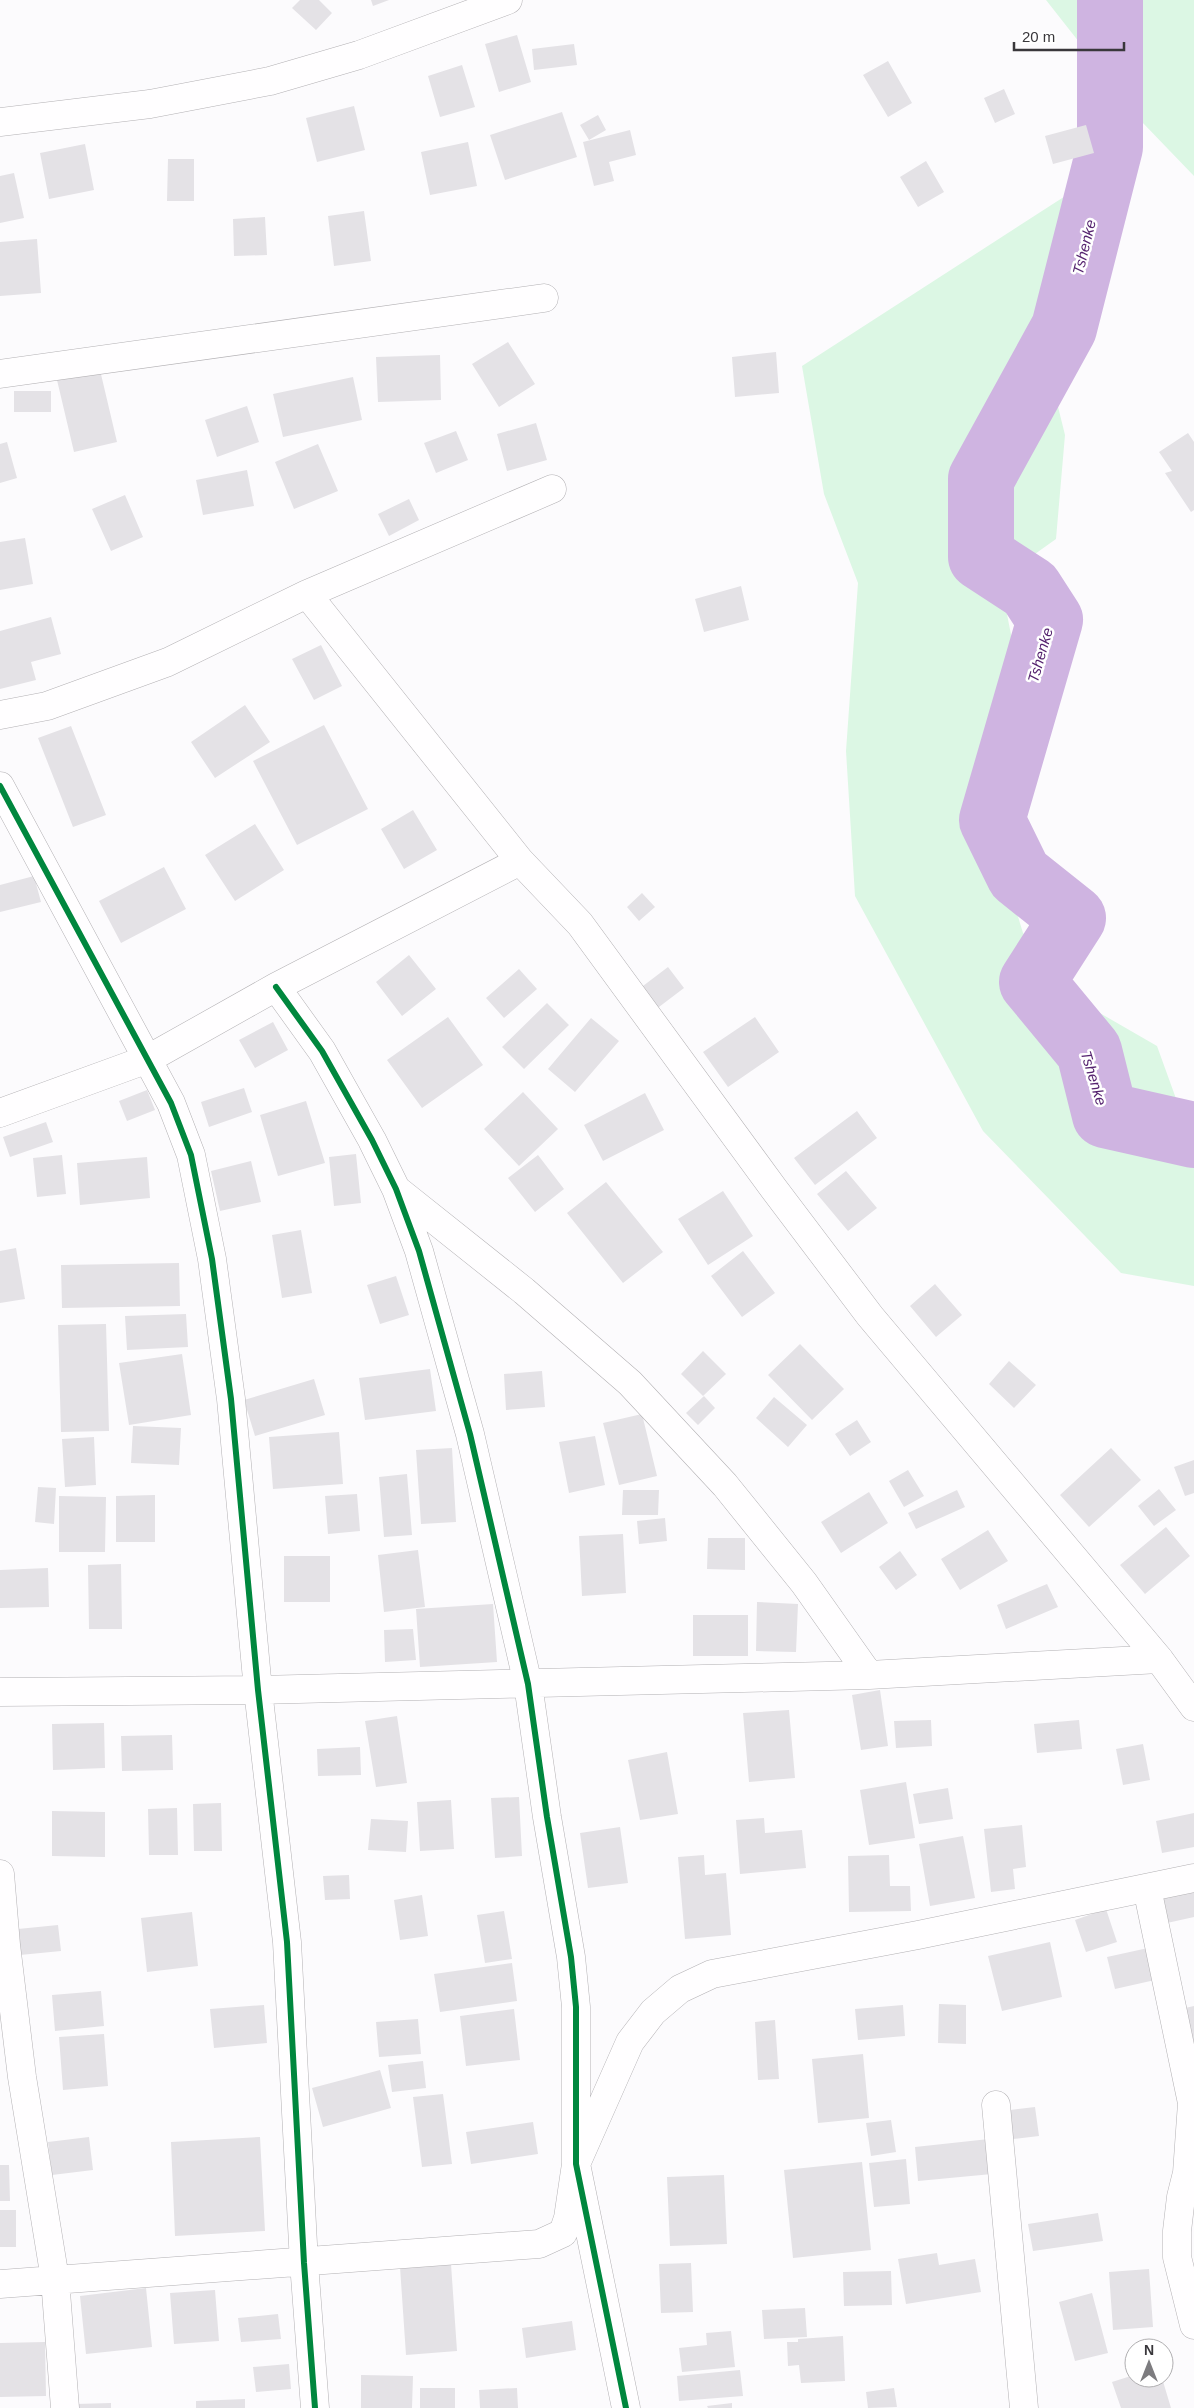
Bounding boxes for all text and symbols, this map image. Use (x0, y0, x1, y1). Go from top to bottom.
scale bar (1014, 20, 1124, 52)
text: 20 m (1022, 28, 1055, 45)
water label: Tshenke (1069, 218, 1099, 276)
water label: Tshenke (1024, 626, 1056, 684)
water label: Tshenke (1078, 1049, 1110, 1107)
north arrow (1124, 2338, 1174, 2388)
text: N (1144, 2342, 1154, 2358)

